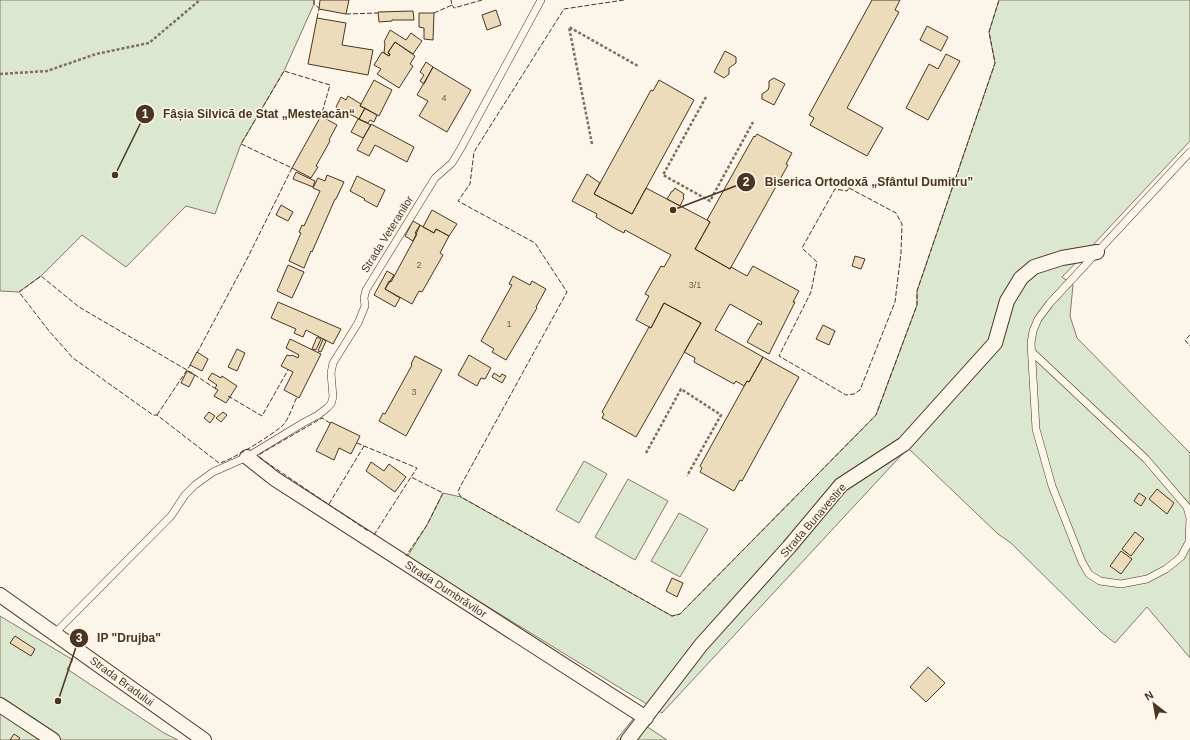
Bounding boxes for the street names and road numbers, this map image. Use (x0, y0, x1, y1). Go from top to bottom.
street label: Strada Veteranilor (359, 193, 416, 275)
street label: Strada Bunavestire (778, 481, 848, 559)
street label: Strada Dumbrăvilor (403, 558, 489, 620)
street label: Strada Bradului (88, 654, 156, 708)

